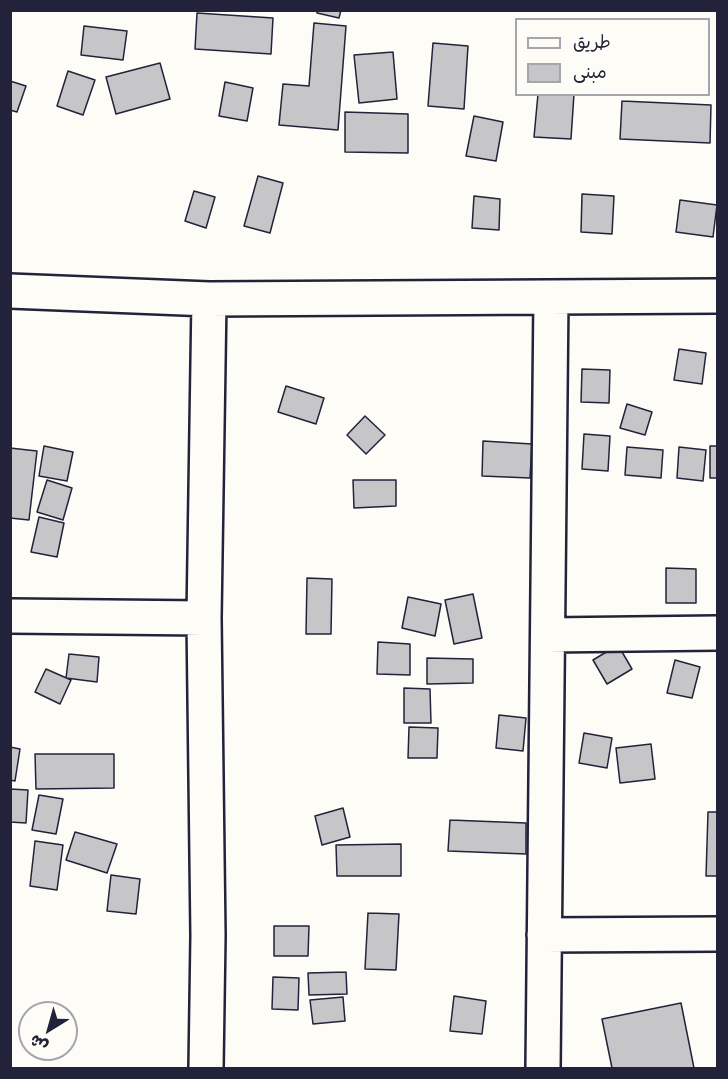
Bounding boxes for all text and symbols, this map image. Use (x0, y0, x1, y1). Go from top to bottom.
legend (515, 18, 710, 96)
text: طريق (573, 30, 611, 53)
text: مبنى (573, 60, 607, 83)
north arrow (18, 1001, 78, 1061)
text: ش (25, 1030, 51, 1057)

